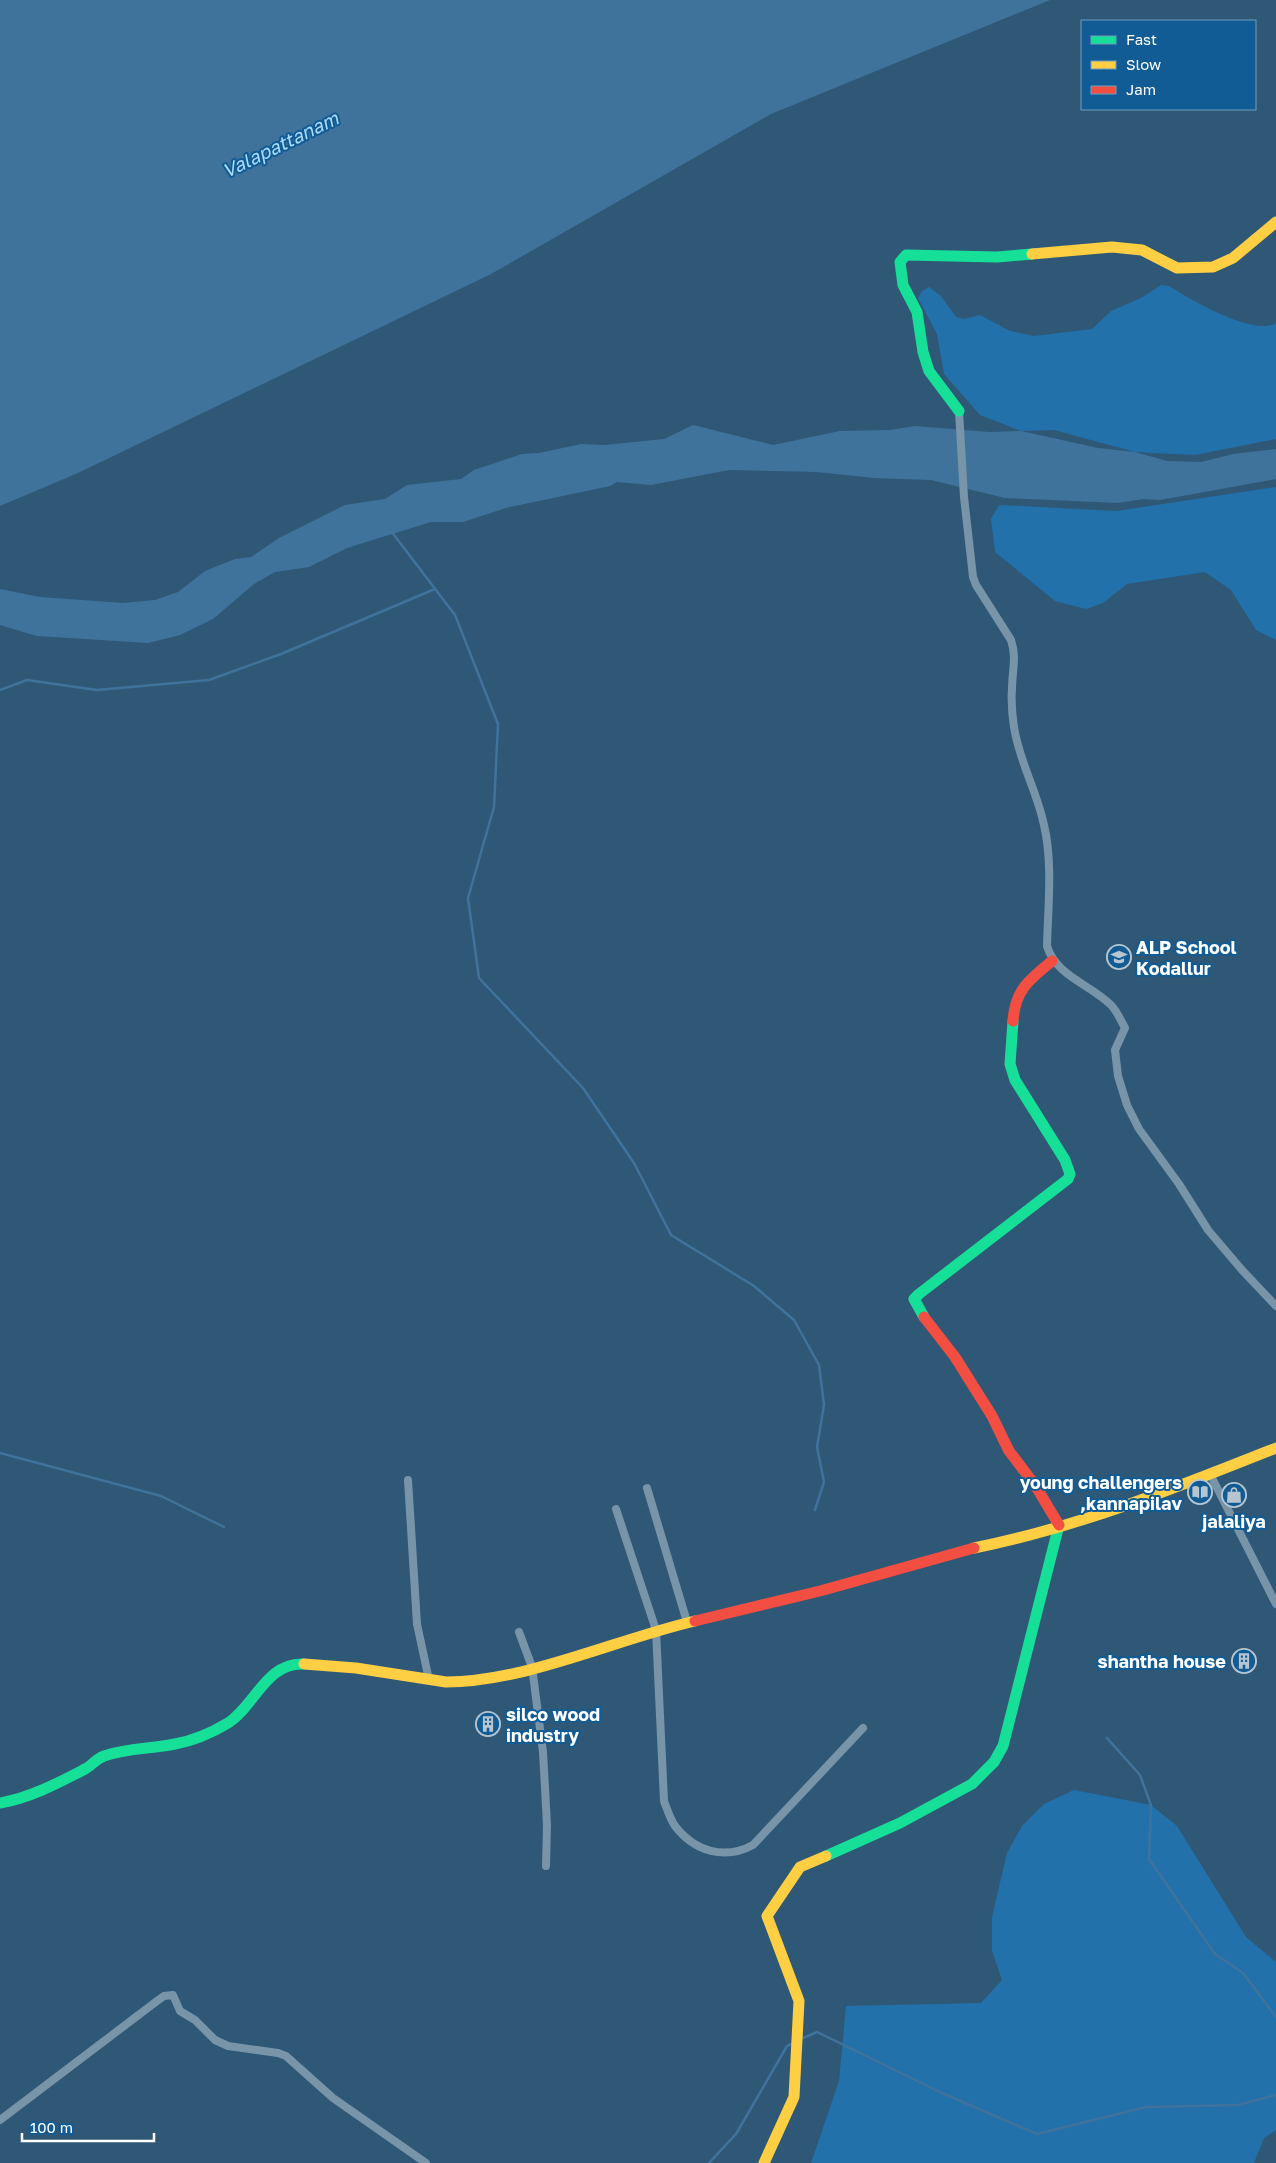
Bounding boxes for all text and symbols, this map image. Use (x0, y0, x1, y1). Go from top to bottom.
legend (1081, 20, 1256, 110)
text: Fast (1126, 30, 1157, 48)
text: Slow (1126, 55, 1161, 73)
text: Jam (1126, 80, 1156, 98)
water label: Valapattanam (218, 105, 343, 182)
place label: ALP School Kodallur (1136, 936, 1237, 979)
school or university icon: ALP School Kodallur (1106, 944, 1132, 970)
place label: young challengers ,kannapilav (1020, 1471, 1182, 1514)
library icon: young challengers ,kannapilav (1187, 1479, 1213, 1505)
shop icon: jalaliya (1221, 1482, 1247, 1508)
place label: jalaliya (1201, 1510, 1266, 1532)
building icon: shantha house (1231, 1648, 1257, 1674)
place label: shantha house (1098, 1650, 1226, 1672)
place label: silco wood industry (506, 1703, 600, 1746)
building icon: silco wood industry (475, 1711, 501, 1737)
scale bar (22, 2110, 155, 2142)
text: 100 m (30, 2118, 73, 2136)

